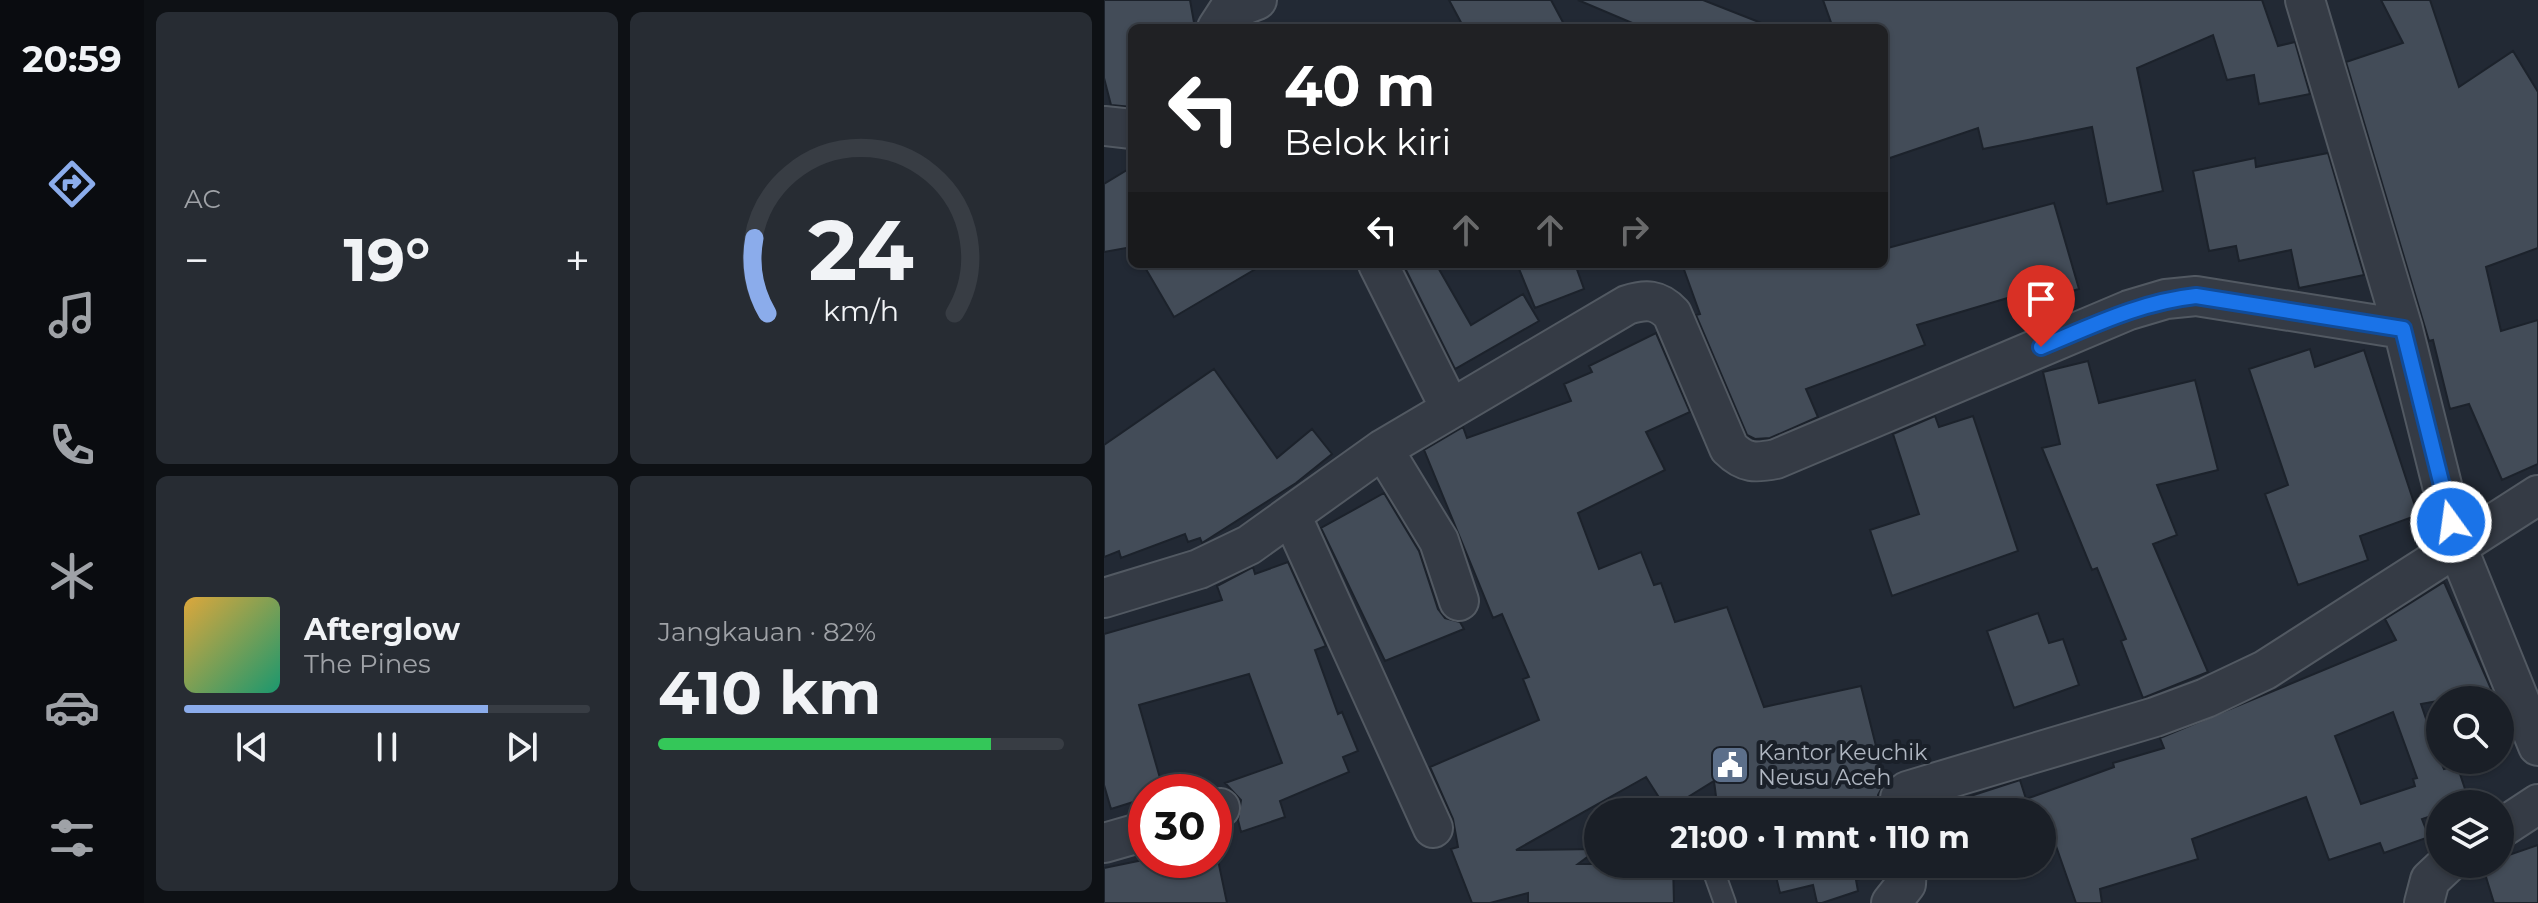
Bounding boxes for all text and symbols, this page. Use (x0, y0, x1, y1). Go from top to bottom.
text: 20:59 (22, 37, 122, 81)
text: 40 m (1284, 52, 1435, 120)
icon: left (1152, 56, 1256, 160)
text: Belok kiri (1284, 120, 1451, 164)
icon: directions (44, 156, 100, 212)
text: AC (184, 183, 221, 215)
text: 24 (808, 198, 914, 300)
icon: left (1360, 208, 1404, 252)
icon: ahead (1444, 208, 1488, 252)
icon: ahead (1528, 208, 1572, 252)
icon: right (1612, 208, 1656, 252)
text: 19° (344, 223, 430, 296)
text: − (184, 233, 209, 287)
text: + (565, 233, 590, 287)
pin (2007, 265, 2075, 347)
icon: arrive (2019, 277, 2063, 321)
icon: music (44, 287, 100, 343)
text: km/h (823, 293, 899, 328)
icon: phone (44, 417, 100, 473)
position arrow (2409, 480, 2493, 564)
icon: climate (44, 548, 100, 604)
text: Afterglow (304, 611, 460, 648)
text: Jangkauan · 82% (658, 616, 876, 648)
text: The Pines (304, 648, 431, 680)
text: 410 km (658, 656, 881, 729)
icon: car (44, 679, 100, 735)
map controls (2426, 686, 2514, 878)
button: search (2426, 686, 2514, 774)
icon: previous (230, 725, 274, 769)
icon: pause (365, 725, 409, 769)
icon: next (500, 725, 544, 769)
place label: Kantor Keuchik Neusu Aceh (1758, 739, 1928, 791)
public building icon: Kantor Keuchik Neusu Aceh (1709, 744, 1751, 786)
speed limit sign: 30 (1128, 774, 1232, 878)
button: layers (2426, 790, 2514, 878)
icon: filters (44, 810, 100, 866)
text: 21:00 · 1 mnt · 110 m (1670, 819, 1970, 856)

